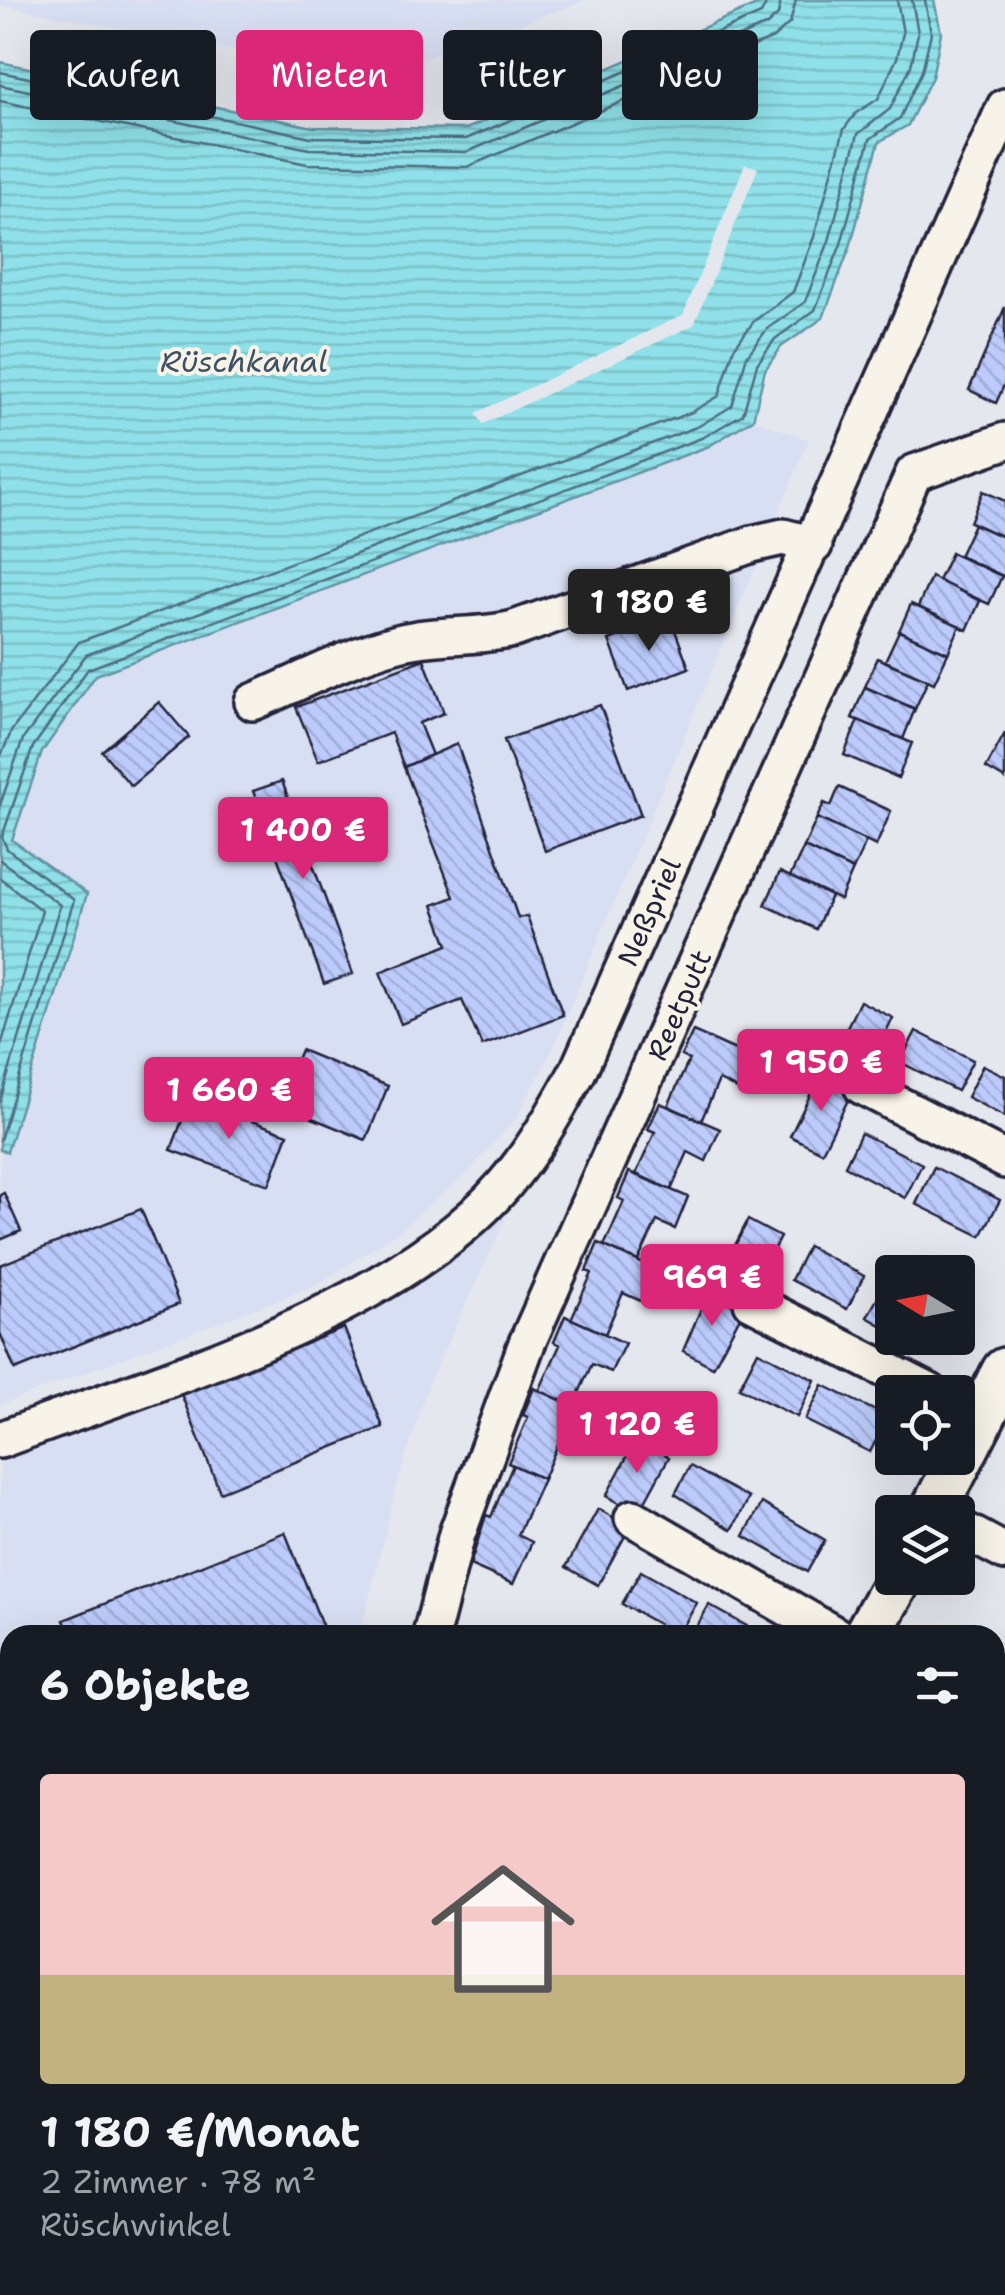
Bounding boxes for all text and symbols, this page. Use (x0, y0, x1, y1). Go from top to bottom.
chip: Kaufen (30, 30, 216, 120)
chip: Mieten (236, 30, 423, 120)
chip: Filter (443, 30, 602, 120)
chip: Neu (622, 30, 758, 120)
water label: Rüschkanal (160, 341, 328, 382)
pin: 1 180 € (557, 569, 741, 654)
text: 1 180 € (590, 580, 708, 623)
pin: 1 400 € (211, 797, 395, 882)
text: 1 400 € (240, 808, 366, 851)
street label: Neßpriel (608, 851, 690, 972)
street label: Reetputt (638, 944, 720, 1066)
pin: 1 950 € (729, 1029, 913, 1114)
text: 1 950 € (759, 1040, 883, 1083)
pin: 1 660 € (137, 1057, 321, 1142)
text: 1 660 € (166, 1068, 292, 1111)
pin: 969 € (642, 1244, 782, 1329)
text: 969 € (662, 1255, 762, 1298)
north arrow (875, 1255, 975, 1355)
map controls (875, 1255, 975, 1595)
button: locate (875, 1375, 975, 1475)
pin: 1 120 € (545, 1391, 729, 1476)
text: 1 120 € (579, 1402, 695, 1445)
button: layers (875, 1495, 975, 1595)
text: 6 Objekte (40, 1657, 251, 1713)
icon: filters (910, 1658, 965, 1713)
icon: home (413, 1839, 593, 2019)
text: 1 180 €/Monat (40, 2104, 360, 2160)
text: 2 Zimmer · 78 m² (40, 2160, 316, 2203)
text: Rüschwinkel (40, 2203, 231, 2246)

